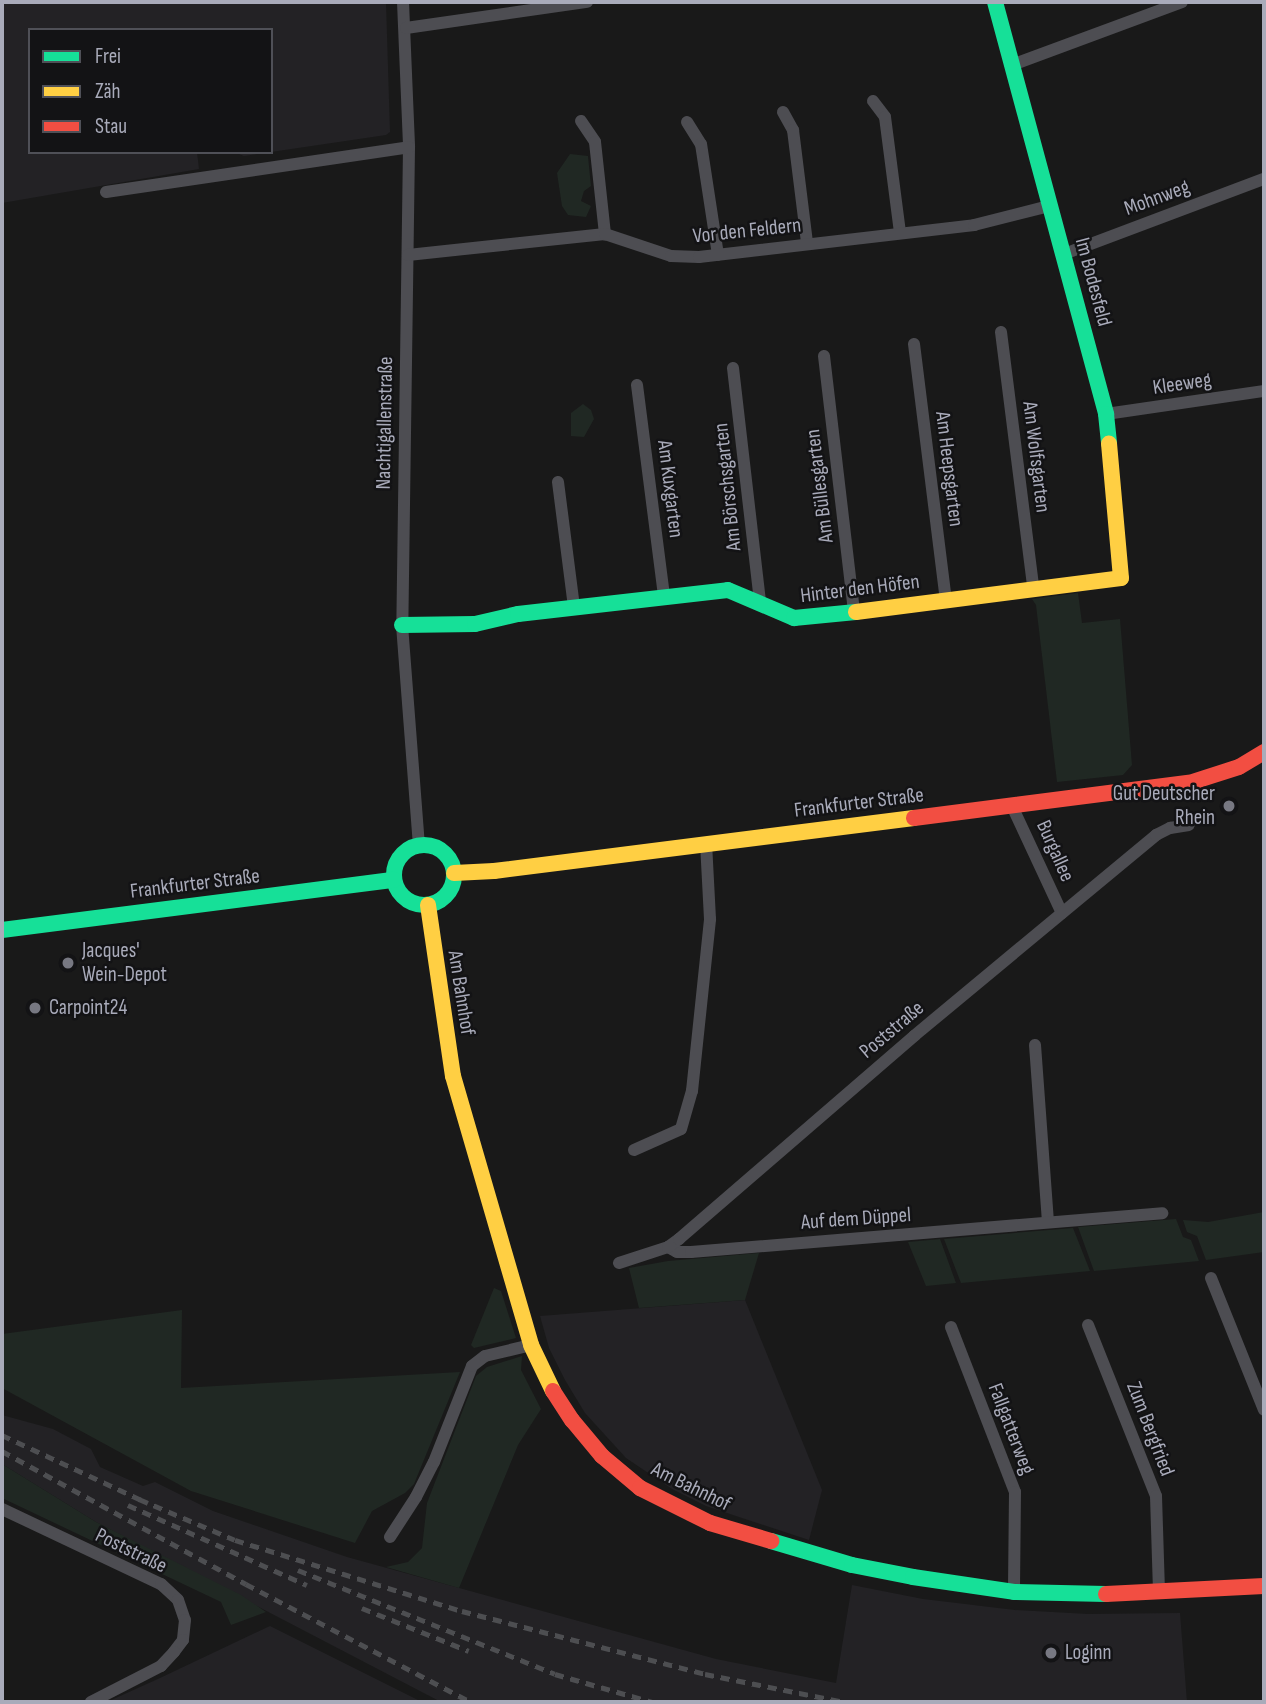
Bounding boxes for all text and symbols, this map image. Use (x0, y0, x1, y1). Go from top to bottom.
legend (28, 28, 273, 154)
text: Frei (95, 44, 121, 69)
text: Zäh (95, 79, 121, 104)
text: Stau (95, 114, 127, 139)
street label: Mohnweg (1121, 175, 1193, 221)
street label: Vor den Feldern (692, 213, 802, 249)
street label: Im Bodesfeld (1069, 235, 1117, 329)
street label: Nachtigallenstraße (371, 356, 399, 490)
street label: Kleeweg (1151, 367, 1213, 401)
street label: Am Wolfsgarten (1017, 400, 1055, 514)
street label: Am Heepsgarten (929, 410, 969, 528)
street label: Am Börschsgarten (709, 422, 747, 552)
street label: Am Büllesgarten (801, 428, 839, 544)
street label: Am Kuxgarten (652, 439, 688, 539)
street label: Hinter den Höfen (799, 569, 921, 609)
place label: Gut Deutscher Rhein (1113, 781, 1215, 831)
street label: Frankfurter Straße (793, 783, 925, 823)
marker: Gut Deutscher Rhein (1221, 798, 1237, 814)
street label: Burgallee (1030, 816, 1080, 886)
street label: Frankfurter Straße (129, 864, 261, 904)
place label: Jacques' Wein-Depot (82, 938, 167, 988)
street label: Am Bahnhof (442, 949, 480, 1037)
marker: Jacques' Wein-Depot (60, 955, 76, 971)
place label: Carpoint24 (49, 995, 127, 1021)
street label: Poststraße (855, 996, 929, 1064)
marker: Carpoint24 (27, 1000, 43, 1016)
street label: Auf dem Düppel (800, 1203, 912, 1235)
street label: Zum Bergfried (1121, 1378, 1179, 1480)
street label: Fallgatterweg (982, 1380, 1040, 1478)
street label: Am Bahnhof (647, 1457, 735, 1517)
street label: Poststraße (91, 1523, 171, 1579)
place label: Loginn (1065, 1640, 1111, 1666)
marker: Loginn (1043, 1645, 1059, 1661)

